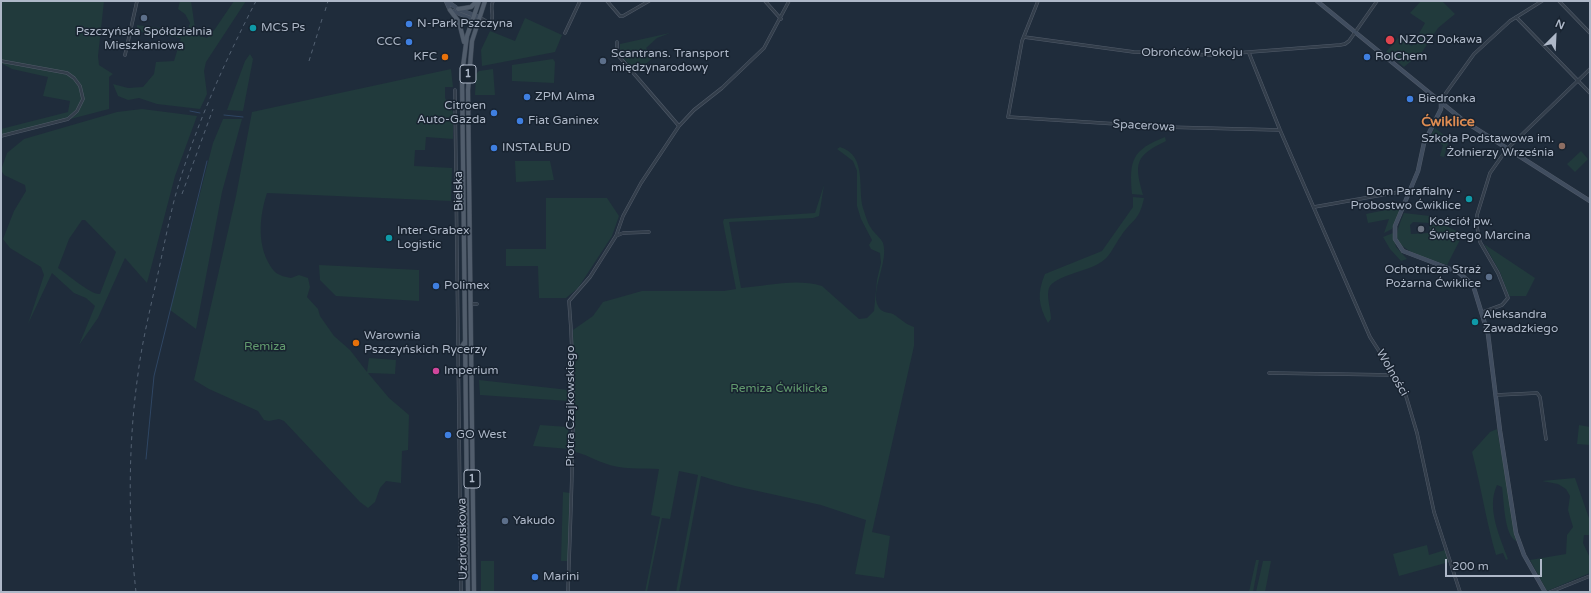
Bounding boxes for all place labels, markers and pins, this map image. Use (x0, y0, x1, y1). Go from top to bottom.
marker: Pszczyńska Spółdzielnia Mieszkaniowa (139, 13, 149, 23)
place label: N-Park Pszczyna (417, 17, 513, 31)
marker: N-Park Pszczyna (404, 19, 414, 29)
place label: MCS Ps (261, 21, 305, 35)
marker: MCS Ps (248, 23, 258, 33)
place label: Pszczyńska Spółdzielnia Mieszkaniowa (76, 25, 212, 53)
place label: NZOZ Dokawa (1399, 33, 1482, 47)
marker: NZOZ Dokawa (1384, 34, 1396, 46)
place label: CCC (376, 35, 401, 49)
marker: CCC (404, 37, 414, 47)
place label: Scantrans. Transport międzynarodowy (611, 47, 729, 75)
place label: KFC (414, 50, 437, 64)
place label: RolChem (1375, 50, 1427, 64)
marker: KFC (440, 52, 450, 62)
marker: RolChem (1362, 52, 1372, 62)
marker: Scantrans. Transport międzynarodowy (598, 56, 608, 66)
place label: ZPM Alma (535, 90, 595, 104)
marker: ZPM Alma (522, 92, 532, 102)
place label: Biedronka (1418, 92, 1476, 106)
marker: Biedronka (1405, 94, 1415, 104)
place label: Citroen Auto-Gazda (417, 99, 486, 127)
marker: Citroen Auto-Gazda (489, 108, 499, 118)
place label: Fiat Ganinex (528, 114, 599, 128)
marker: Fiat Ganinex (515, 116, 525, 126)
place label: Szkoła Podstawowa im. Żołnierzy Września (1421, 132, 1554, 160)
place label: INSTALBUD (502, 141, 571, 155)
marker: Szkoła Podstawowa im. Żołnierzy Września (1557, 141, 1567, 151)
marker: INSTALBUD (489, 143, 499, 153)
place label: Dom Parafialny - Probostwo Ćwiklice (1350, 185, 1461, 213)
marker: Dom Parafialny - Probostwo Ćwiklice (1464, 194, 1474, 204)
place label: Kościół pw. Świętego Marcina (1429, 215, 1531, 243)
place label: Inter-Grabex Logistic (397, 224, 469, 252)
marker: Kościół pw. Świętego Marcina (1416, 224, 1426, 234)
marker: Inter-Grabex Logistic (384, 233, 394, 243)
place label: Ochotnicza Straż Pożarna Ćwiklice (1384, 263, 1481, 291)
marker: Ochotnicza Straż Pożarna Ćwiklice (1484, 272, 1494, 282)
place label: Polimex (444, 279, 489, 293)
marker: Polimex (431, 281, 441, 291)
place label: Aleksandra Zawadzkiego (1483, 308, 1558, 336)
marker: Aleksandra Zawadzkiego (1470, 317, 1480, 327)
place label: Warownia Pszczyńskich Rycerzy (364, 329, 487, 357)
marker: Warownia Pszczyńskich Rycerzy (351, 338, 361, 348)
place label: Imperium (444, 364, 499, 378)
marker: Imperium (431, 366, 441, 376)
place label: GO West (456, 428, 507, 442)
marker: GO West (443, 430, 453, 440)
place label: Yakudo (513, 514, 555, 528)
marker: Yakudo (500, 516, 510, 526)
place label: Marini (543, 570, 579, 584)
marker: Marini (530, 572, 540, 582)

